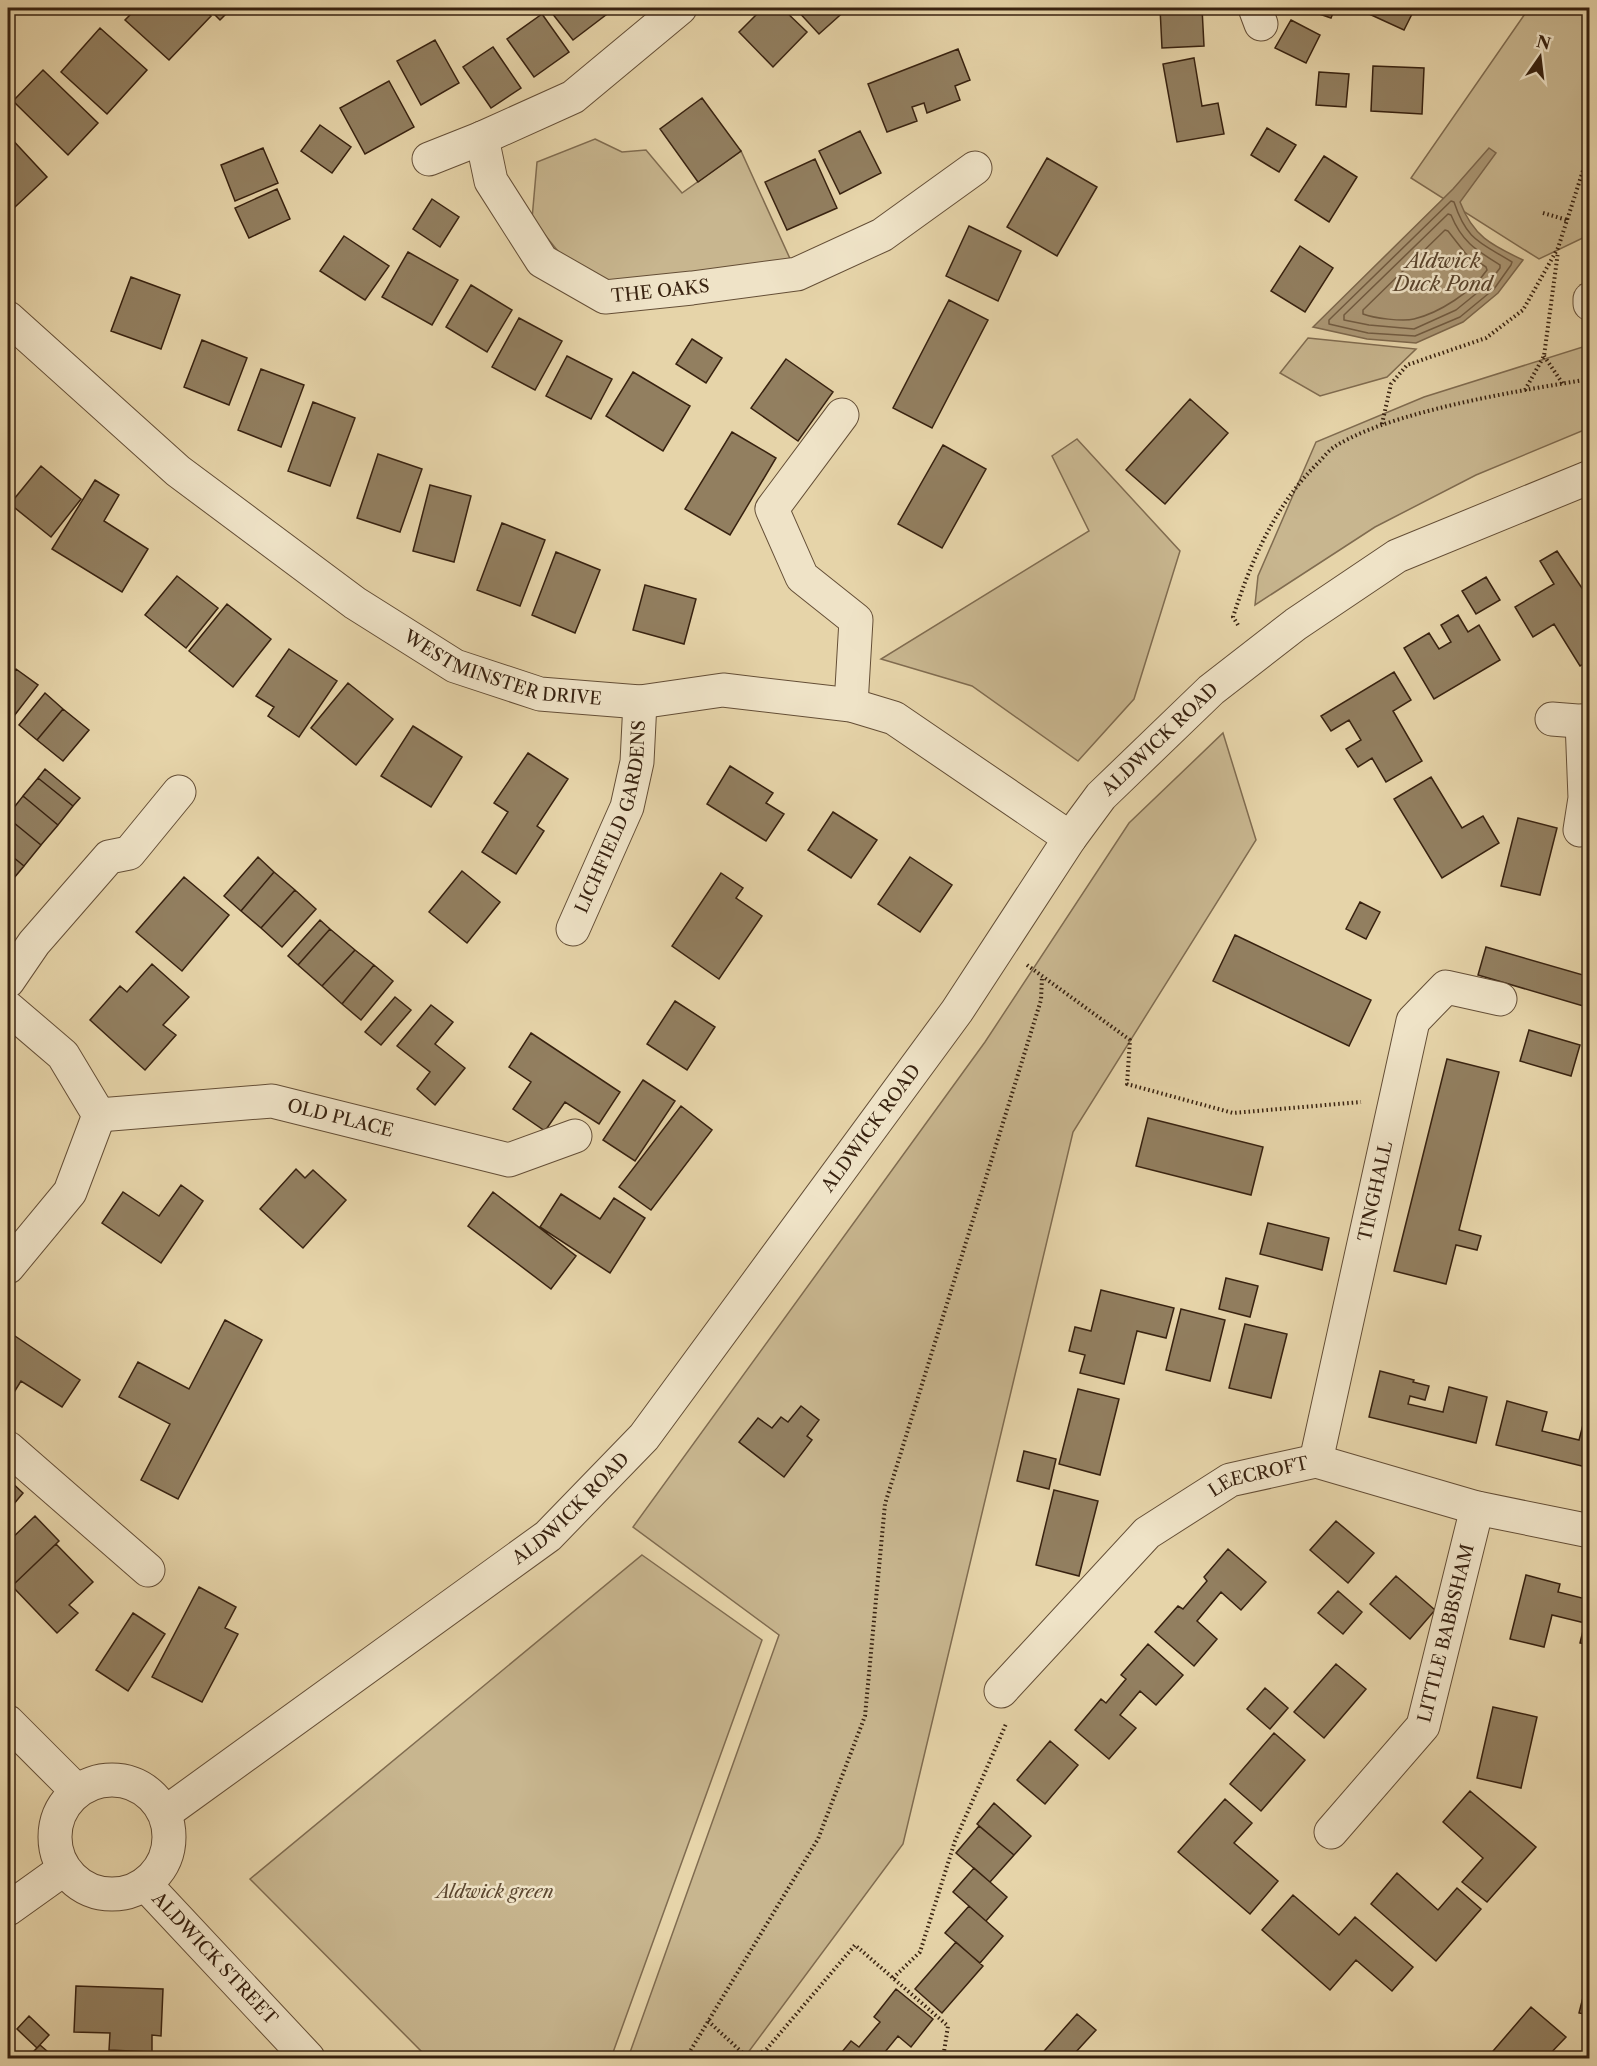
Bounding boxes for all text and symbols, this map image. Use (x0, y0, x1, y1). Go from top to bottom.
north arrow (1510, 27, 1570, 87)
text: N (1534, 31, 1553, 54)
water label: Aldwick Duck Pond (1391, 249, 1495, 296)
street label: THE OAKS (610, 275, 711, 307)
street label: WESTMINSTER DRIVE (399, 625, 602, 710)
street label: ALDWICK ROAD (1097, 678, 1223, 801)
street label: LICHFIELD GARDENS (570, 720, 650, 917)
street label: ALDWICK ROAD (816, 1060, 925, 1197)
street label: OLD PLACE (285, 1094, 396, 1142)
street label: TINGHALL (1354, 1139, 1397, 1244)
street label: ALDWICK ROAD (507, 1448, 634, 1570)
street label: LEECROFT (1204, 1452, 1311, 1502)
street label: LITTLE BABBSHAM (1413, 1542, 1479, 1725)
park label: Aldwick green (433, 1881, 554, 1903)
street label: ALDWICK STREET (147, 1887, 282, 2030)

